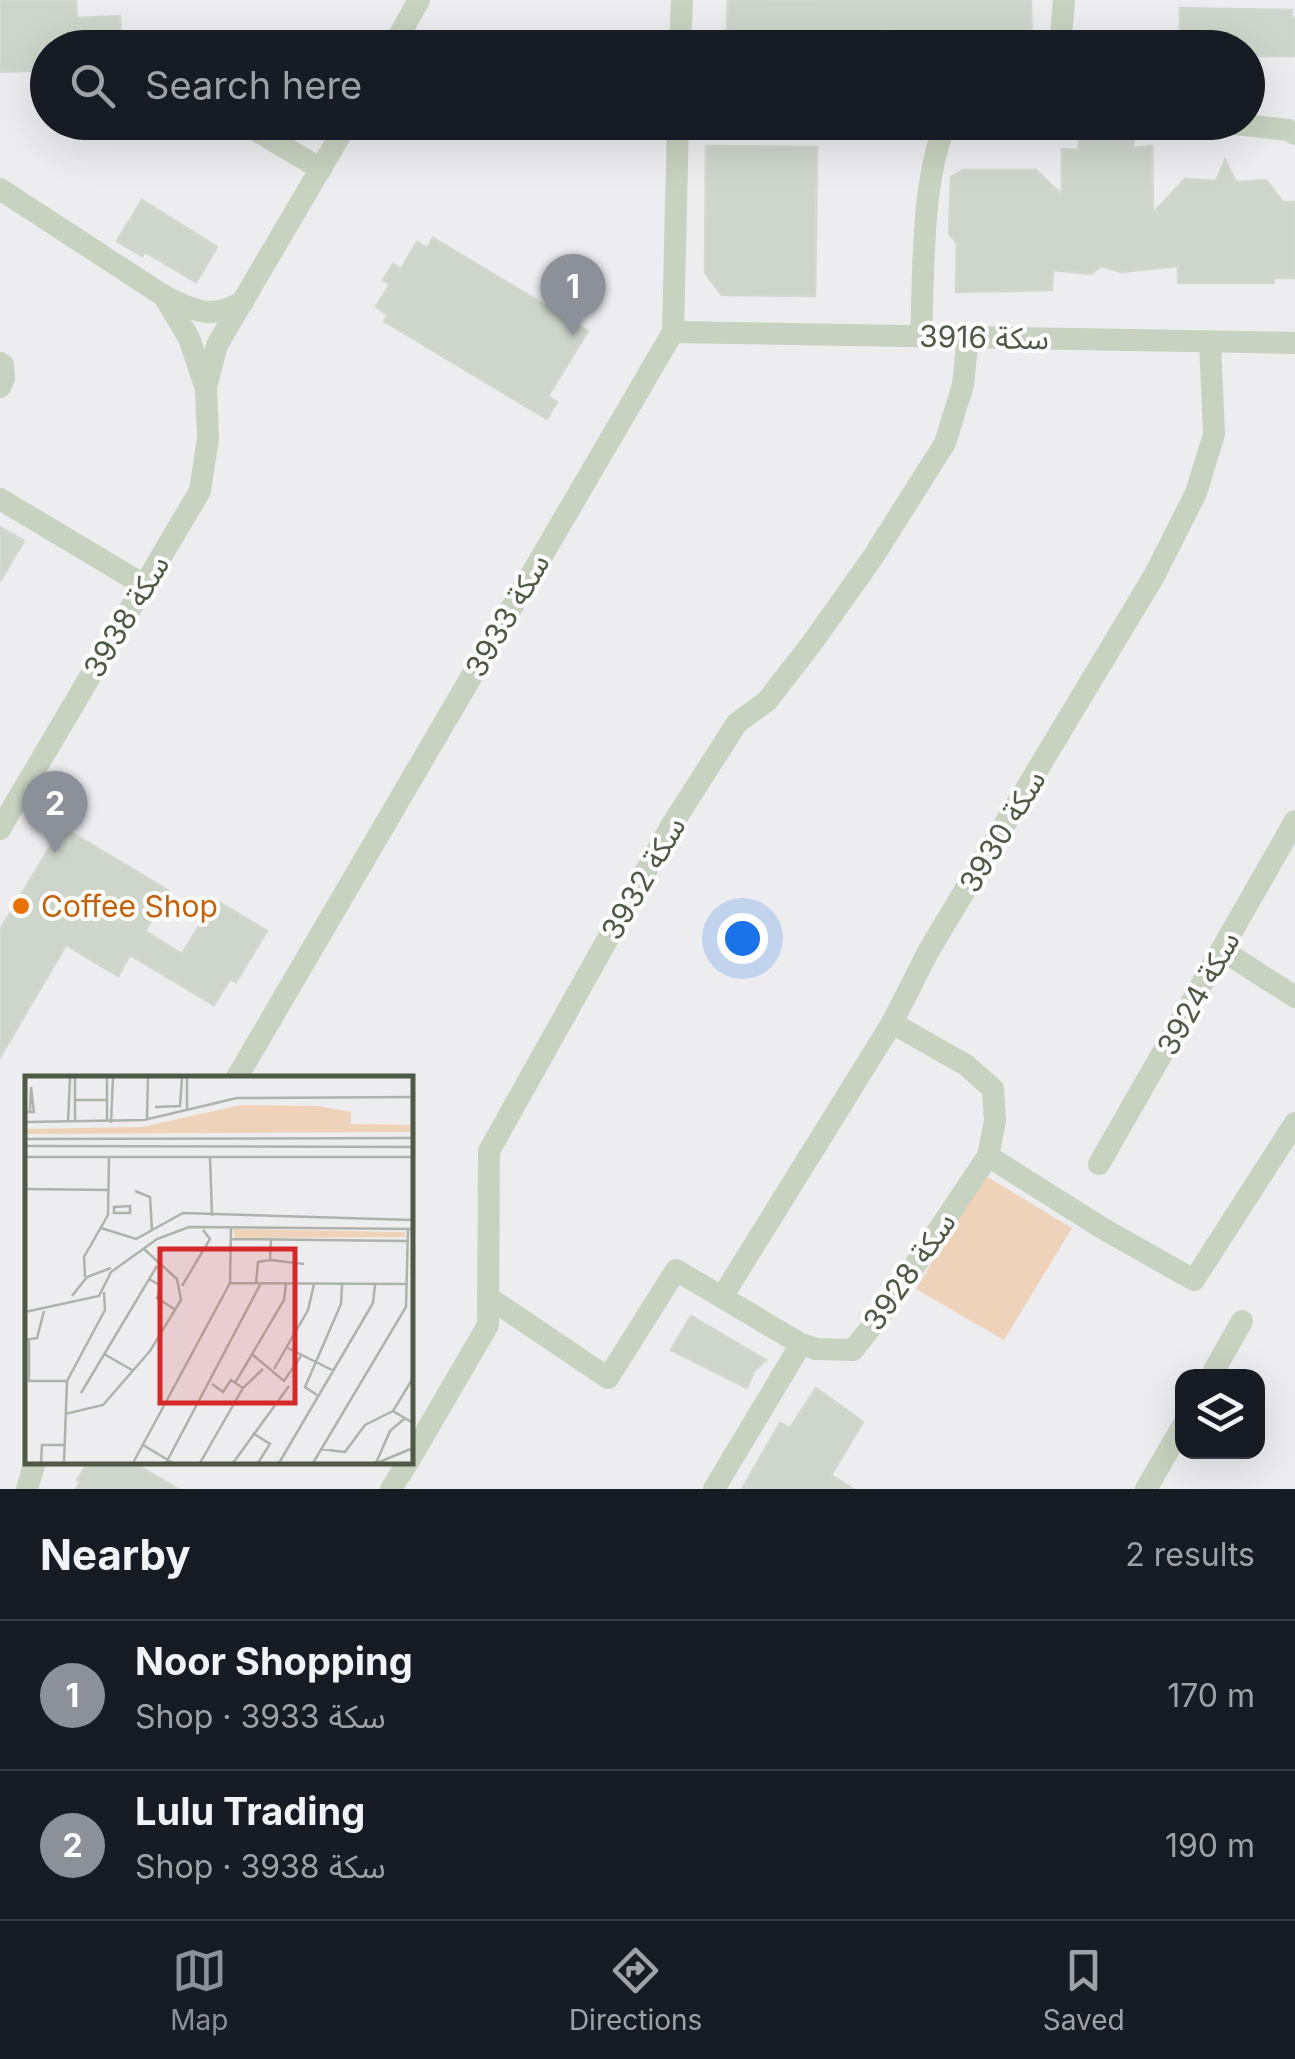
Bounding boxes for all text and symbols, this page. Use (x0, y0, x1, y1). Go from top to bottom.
search box (30, 30, 1265, 140)
icon: search (65, 58, 120, 113)
text: Search here (145, 62, 362, 108)
pin: 1 (540, 254, 606, 336)
street label: سكة 3916 (919, 318, 1049, 356)
street label: سكة 3933 (457, 547, 557, 683)
street label: سكة 3938 (76, 548, 176, 684)
street label: سكة 3930 (951, 763, 1053, 899)
pin: 2 (22, 770, 88, 853)
street label: سكة 3932 (593, 810, 693, 946)
place label: Coffee Shop (41, 888, 218, 924)
marker: Coffee Shop (10, 895, 32, 917)
your location (717, 913, 768, 964)
street label: سكة 3924 (1149, 925, 1247, 1061)
inset map (25, 1076, 412, 1464)
street label: سكة 3928 (855, 1205, 963, 1337)
map controls (1175, 1369, 1265, 1459)
button: layers (1175, 1369, 1265, 1459)
text: Nearby (40, 1529, 191, 1580)
text: 2 results (1125, 1535, 1255, 1574)
text: Noor Shopping (135, 1638, 413, 1684)
text: 1 (66, 1676, 79, 1715)
text: 170 m (1167, 1676, 1255, 1715)
text: Shop · سكة 3933 (135, 1697, 386, 1736)
text: Lulu Trading (135, 1788, 365, 1834)
text: 2 (62, 1826, 83, 1865)
text: 190 m (1165, 1826, 1255, 1865)
text: Shop · سكة 3938 (135, 1847, 386, 1886)
tab: Map (170, 1943, 228, 2037)
tab: Directions (569, 1943, 702, 2037)
tab: Saved (1043, 1943, 1125, 2037)

